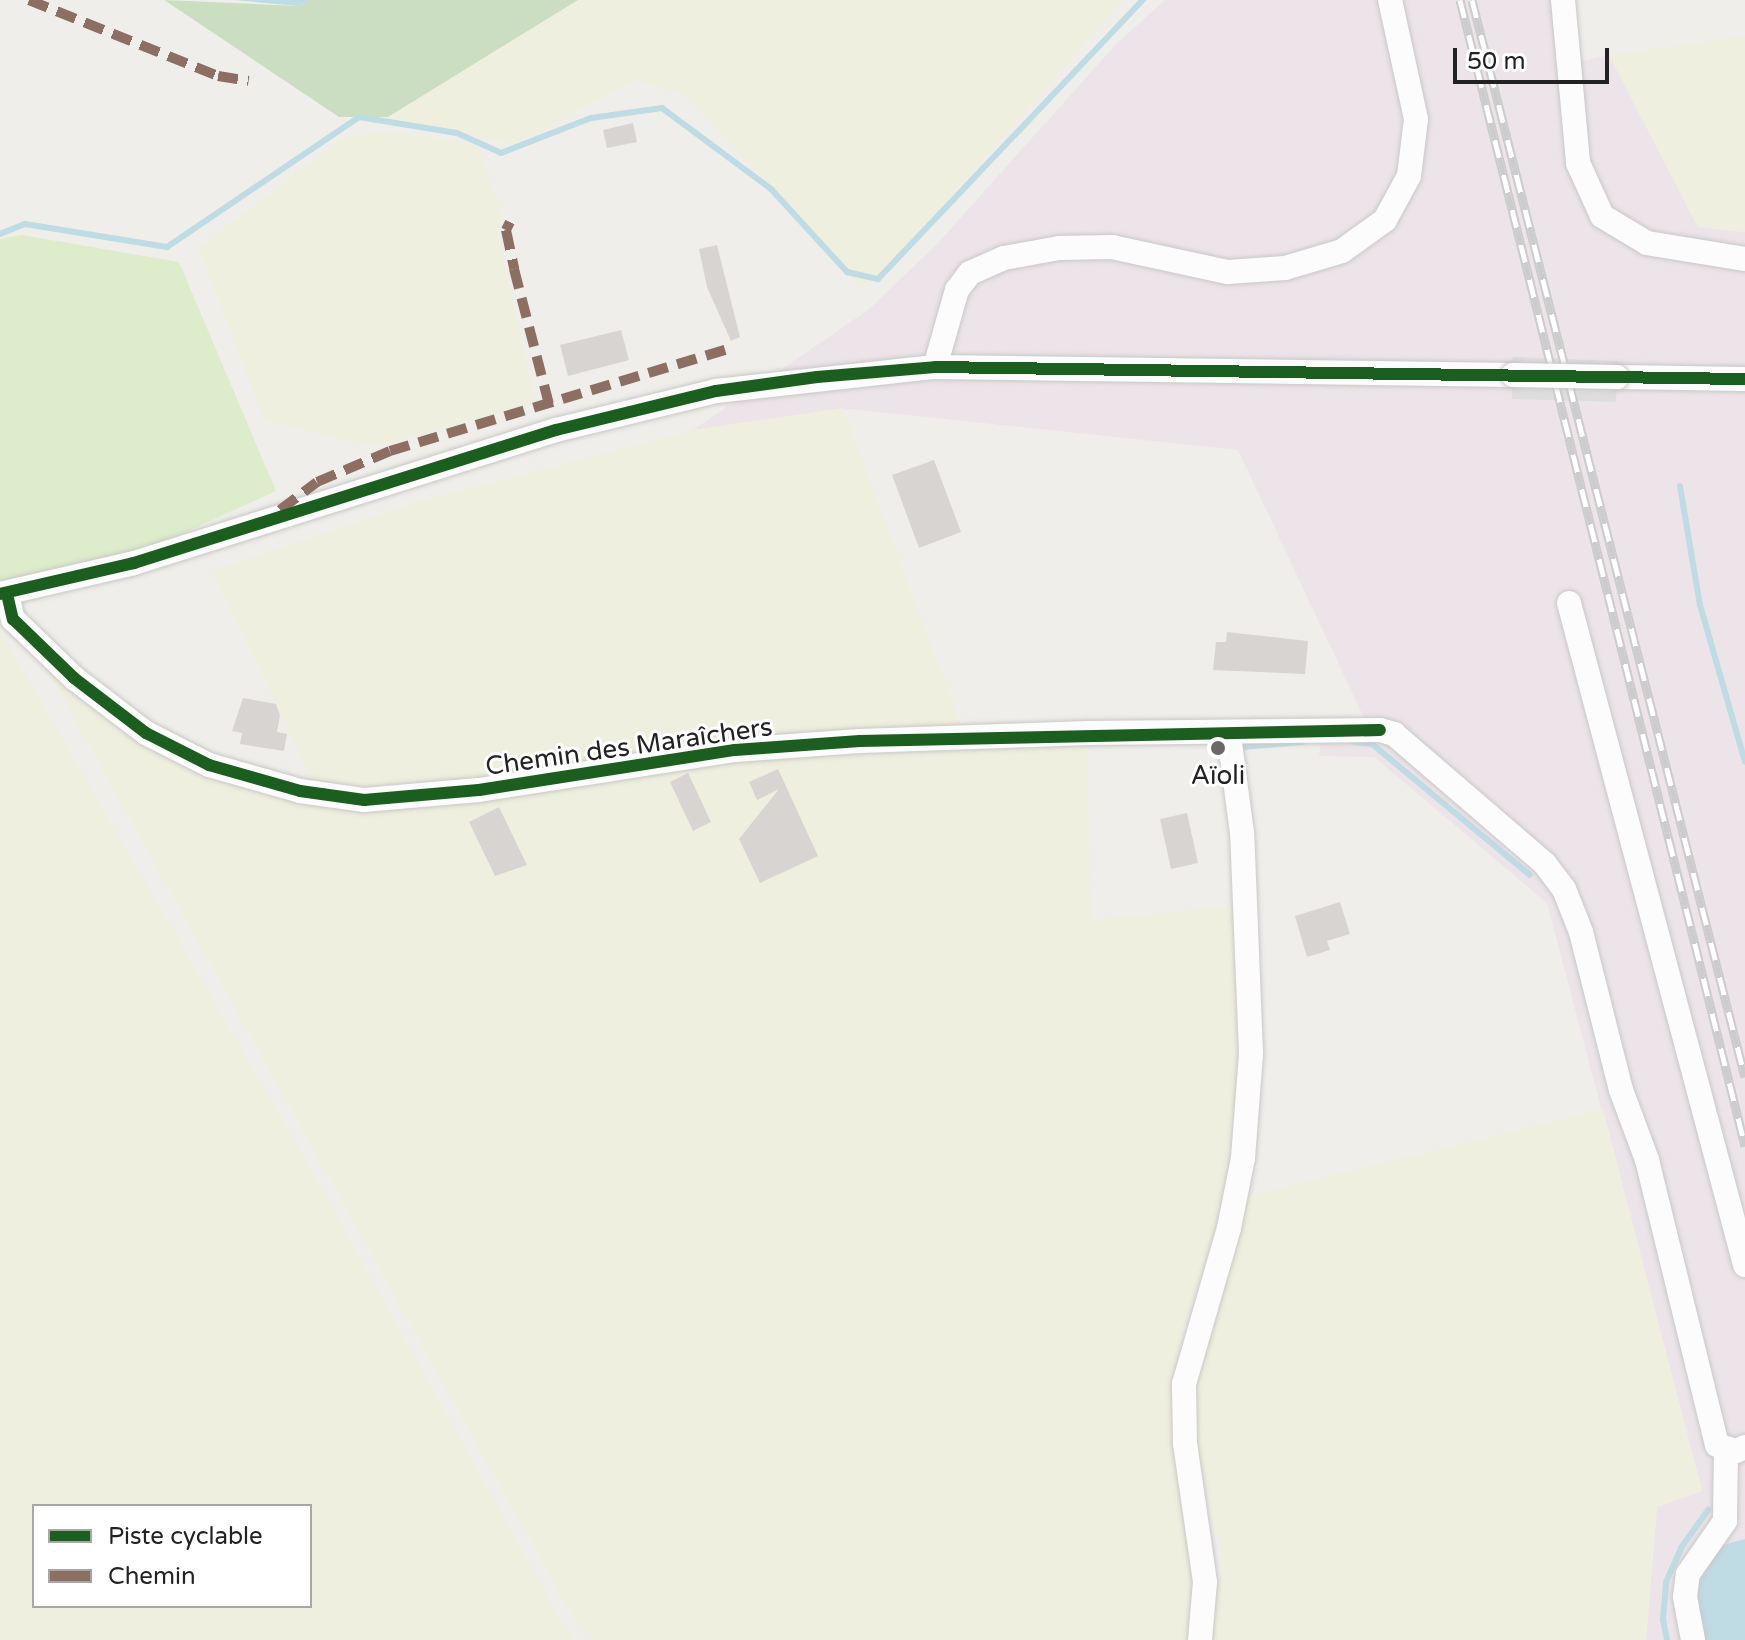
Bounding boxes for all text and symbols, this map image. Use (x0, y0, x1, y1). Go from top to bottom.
scale bar (1457, 32, 1613, 82)
text: 50 m (1467, 47, 1525, 76)
street label: Chemin des Maraîchers (483, 711, 775, 783)
marker: Aïoli (1209, 739, 1227, 757)
place label: Aïoli (1191, 760, 1245, 792)
legend (32, 1504, 312, 1608)
text: Piste cyclable (108, 1522, 263, 1551)
text: Chemin (108, 1562, 196, 1591)

